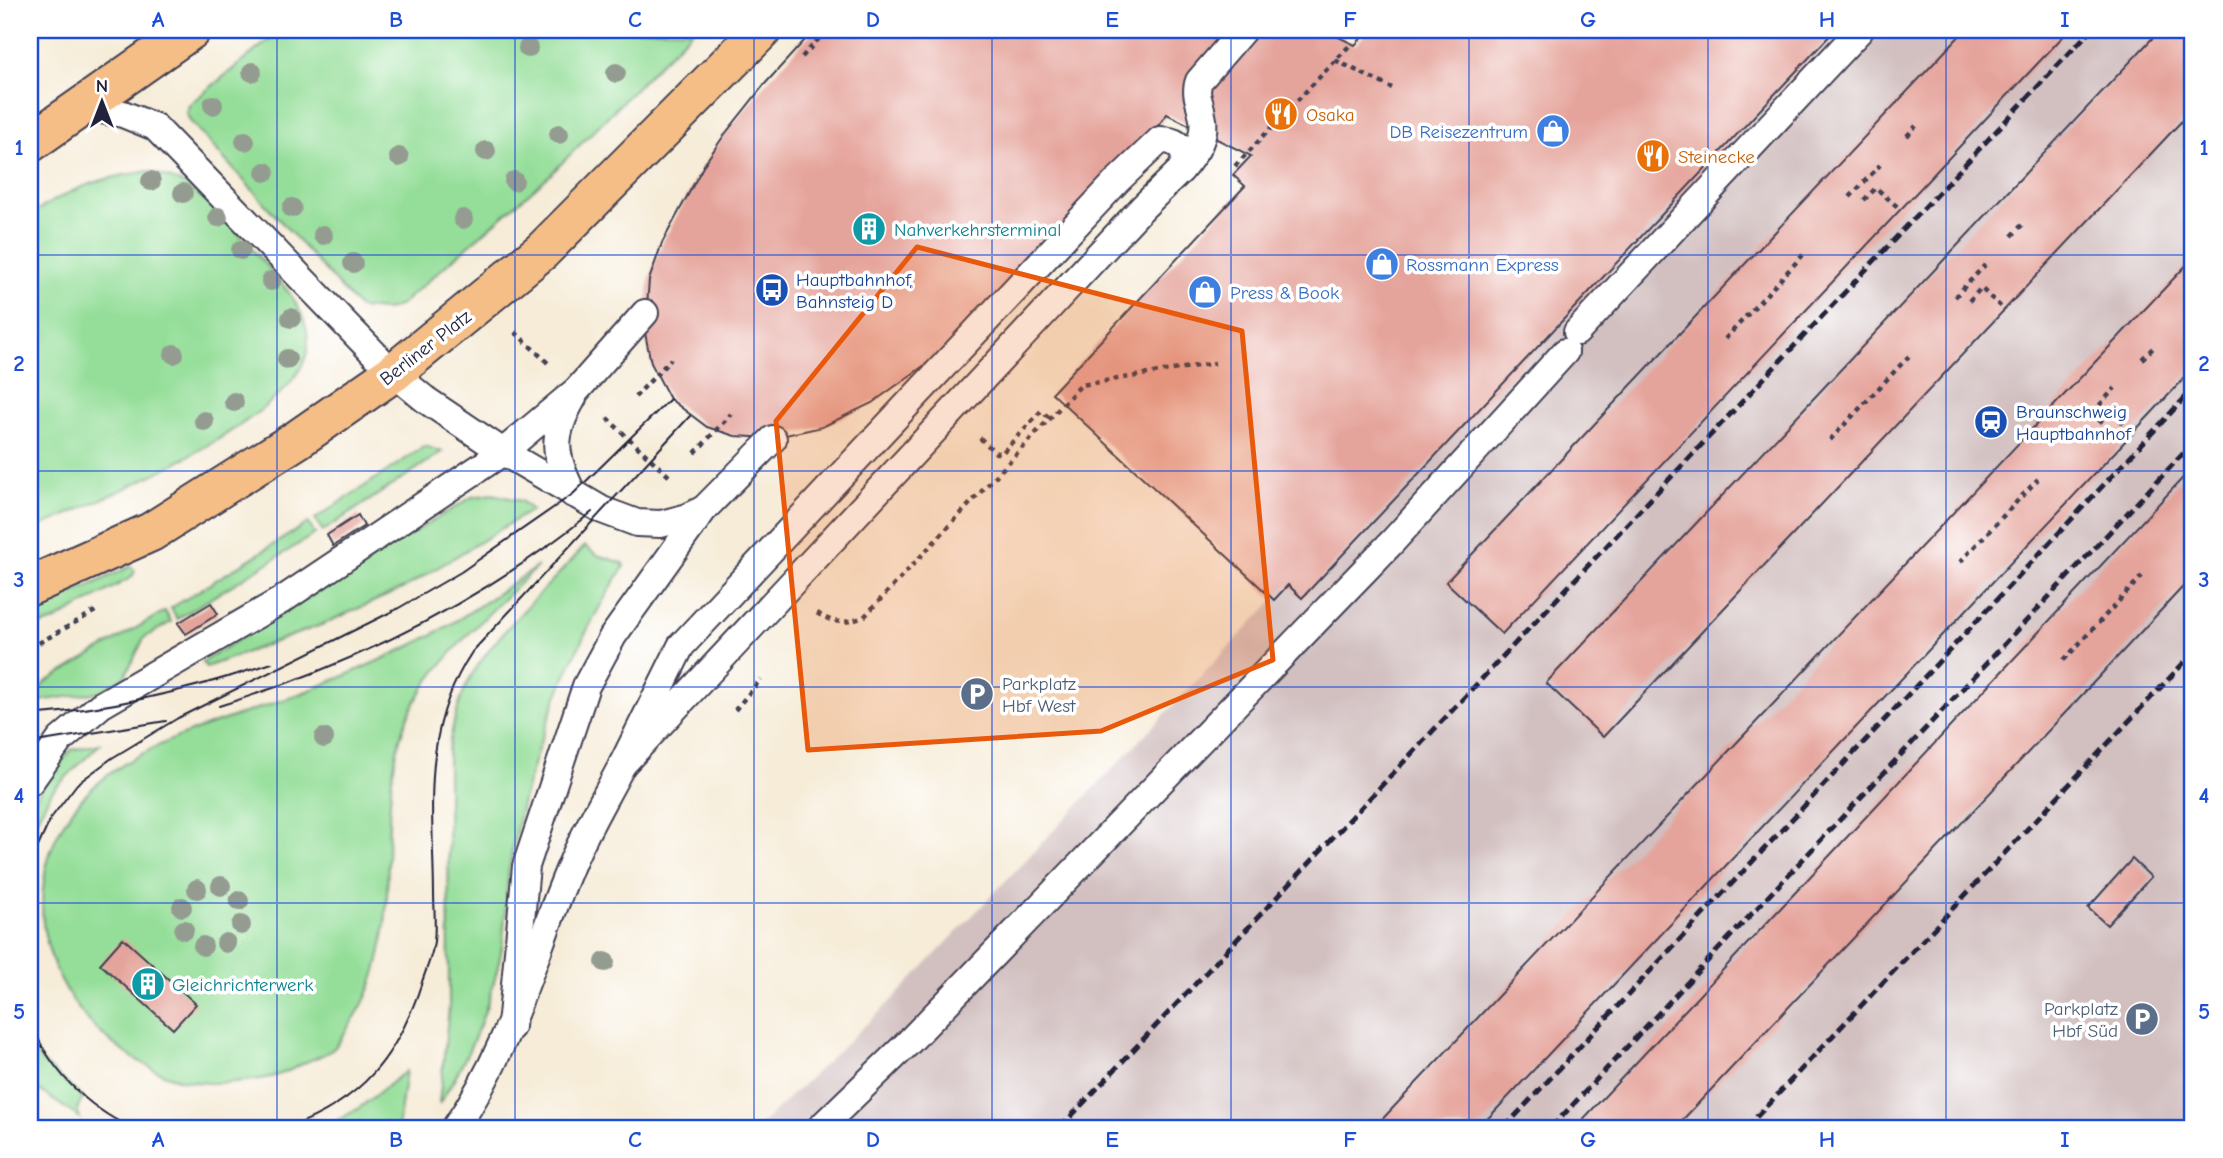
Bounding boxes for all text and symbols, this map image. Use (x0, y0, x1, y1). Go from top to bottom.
text: A (152, 6, 165, 33)
text: B (389, 6, 403, 33)
text: C (628, 6, 642, 33)
text: D (866, 6, 880, 33)
text: E (1105, 6, 1119, 33)
text: F (1343, 6, 1357, 33)
text: G (1580, 6, 1596, 33)
text: H (1819, 6, 1835, 33)
text: I (2060, 6, 2070, 33)
north arrow (66, 66, 136, 136)
text: N (96, 75, 108, 97)
restaurant icon: Osaka (1262, 95, 1300, 133)
place label: Osaka (1306, 104, 1354, 126)
shop icon: DB Reisezentrum (1534, 112, 1572, 150)
place label: DB Reisezentrum (1389, 121, 1528, 143)
text: 1 (14, 134, 24, 161)
text: 1 (2199, 134, 2209, 161)
restaurant icon: Steinecke (1634, 137, 1672, 175)
place label: Steinecke (1678, 146, 1755, 168)
building icon: Nahverkehrsterminal (850, 210, 888, 248)
place label: Nahverkehrsterminal (894, 219, 1062, 241)
shop icon: Rossmann Express (1363, 245, 1401, 283)
place label: Rossmann Express (1406, 254, 1559, 276)
place label: Hauptbahnhof, Bahnsteig D (796, 269, 912, 313)
bus stop icon: Hauptbahnhof, Bahnsteig D (753, 271, 791, 309)
shop icon: Press & Book (1186, 273, 1224, 311)
place label: Press & Book (1230, 282, 1340, 304)
street label: Berliner Platz (376, 305, 476, 390)
text: 2 (13, 350, 25, 377)
text: 2 (2198, 350, 2210, 377)
place label: Braunschweig Hauptbahnhof (2016, 401, 2132, 445)
station icon: Braunschweig Hauptbahnhof (1972, 403, 2010, 441)
text: 3 (13, 566, 25, 593)
text: 3 (2198, 566, 2210, 593)
place label: Parkplatz Hbf West (1002, 673, 1076, 717)
parking icon: Parkplatz Hbf West (958, 675, 996, 713)
text: 4 (14, 782, 25, 809)
text: 4 (2199, 782, 2210, 809)
building icon: Gleichrichterwerk (129, 965, 167, 1003)
place label: Gleichrichterwerk (172, 974, 314, 996)
text: 5 (13, 998, 25, 1025)
place label: Parkplatz Hbf Süd (2044, 998, 2118, 1042)
text: 5 (2198, 998, 2210, 1025)
parking icon: Parkplatz Hbf Süd (2123, 1000, 2161, 1038)
text: A (152, 1126, 165, 1153)
text: B (389, 1126, 403, 1153)
text: C (628, 1126, 642, 1153)
text: D (866, 1126, 880, 1153)
text: E (1105, 1126, 1119, 1153)
text: F (1343, 1126, 1357, 1153)
text: G (1580, 1126, 1596, 1153)
text: H (1819, 1126, 1835, 1153)
text: I (2060, 1126, 2070, 1153)

